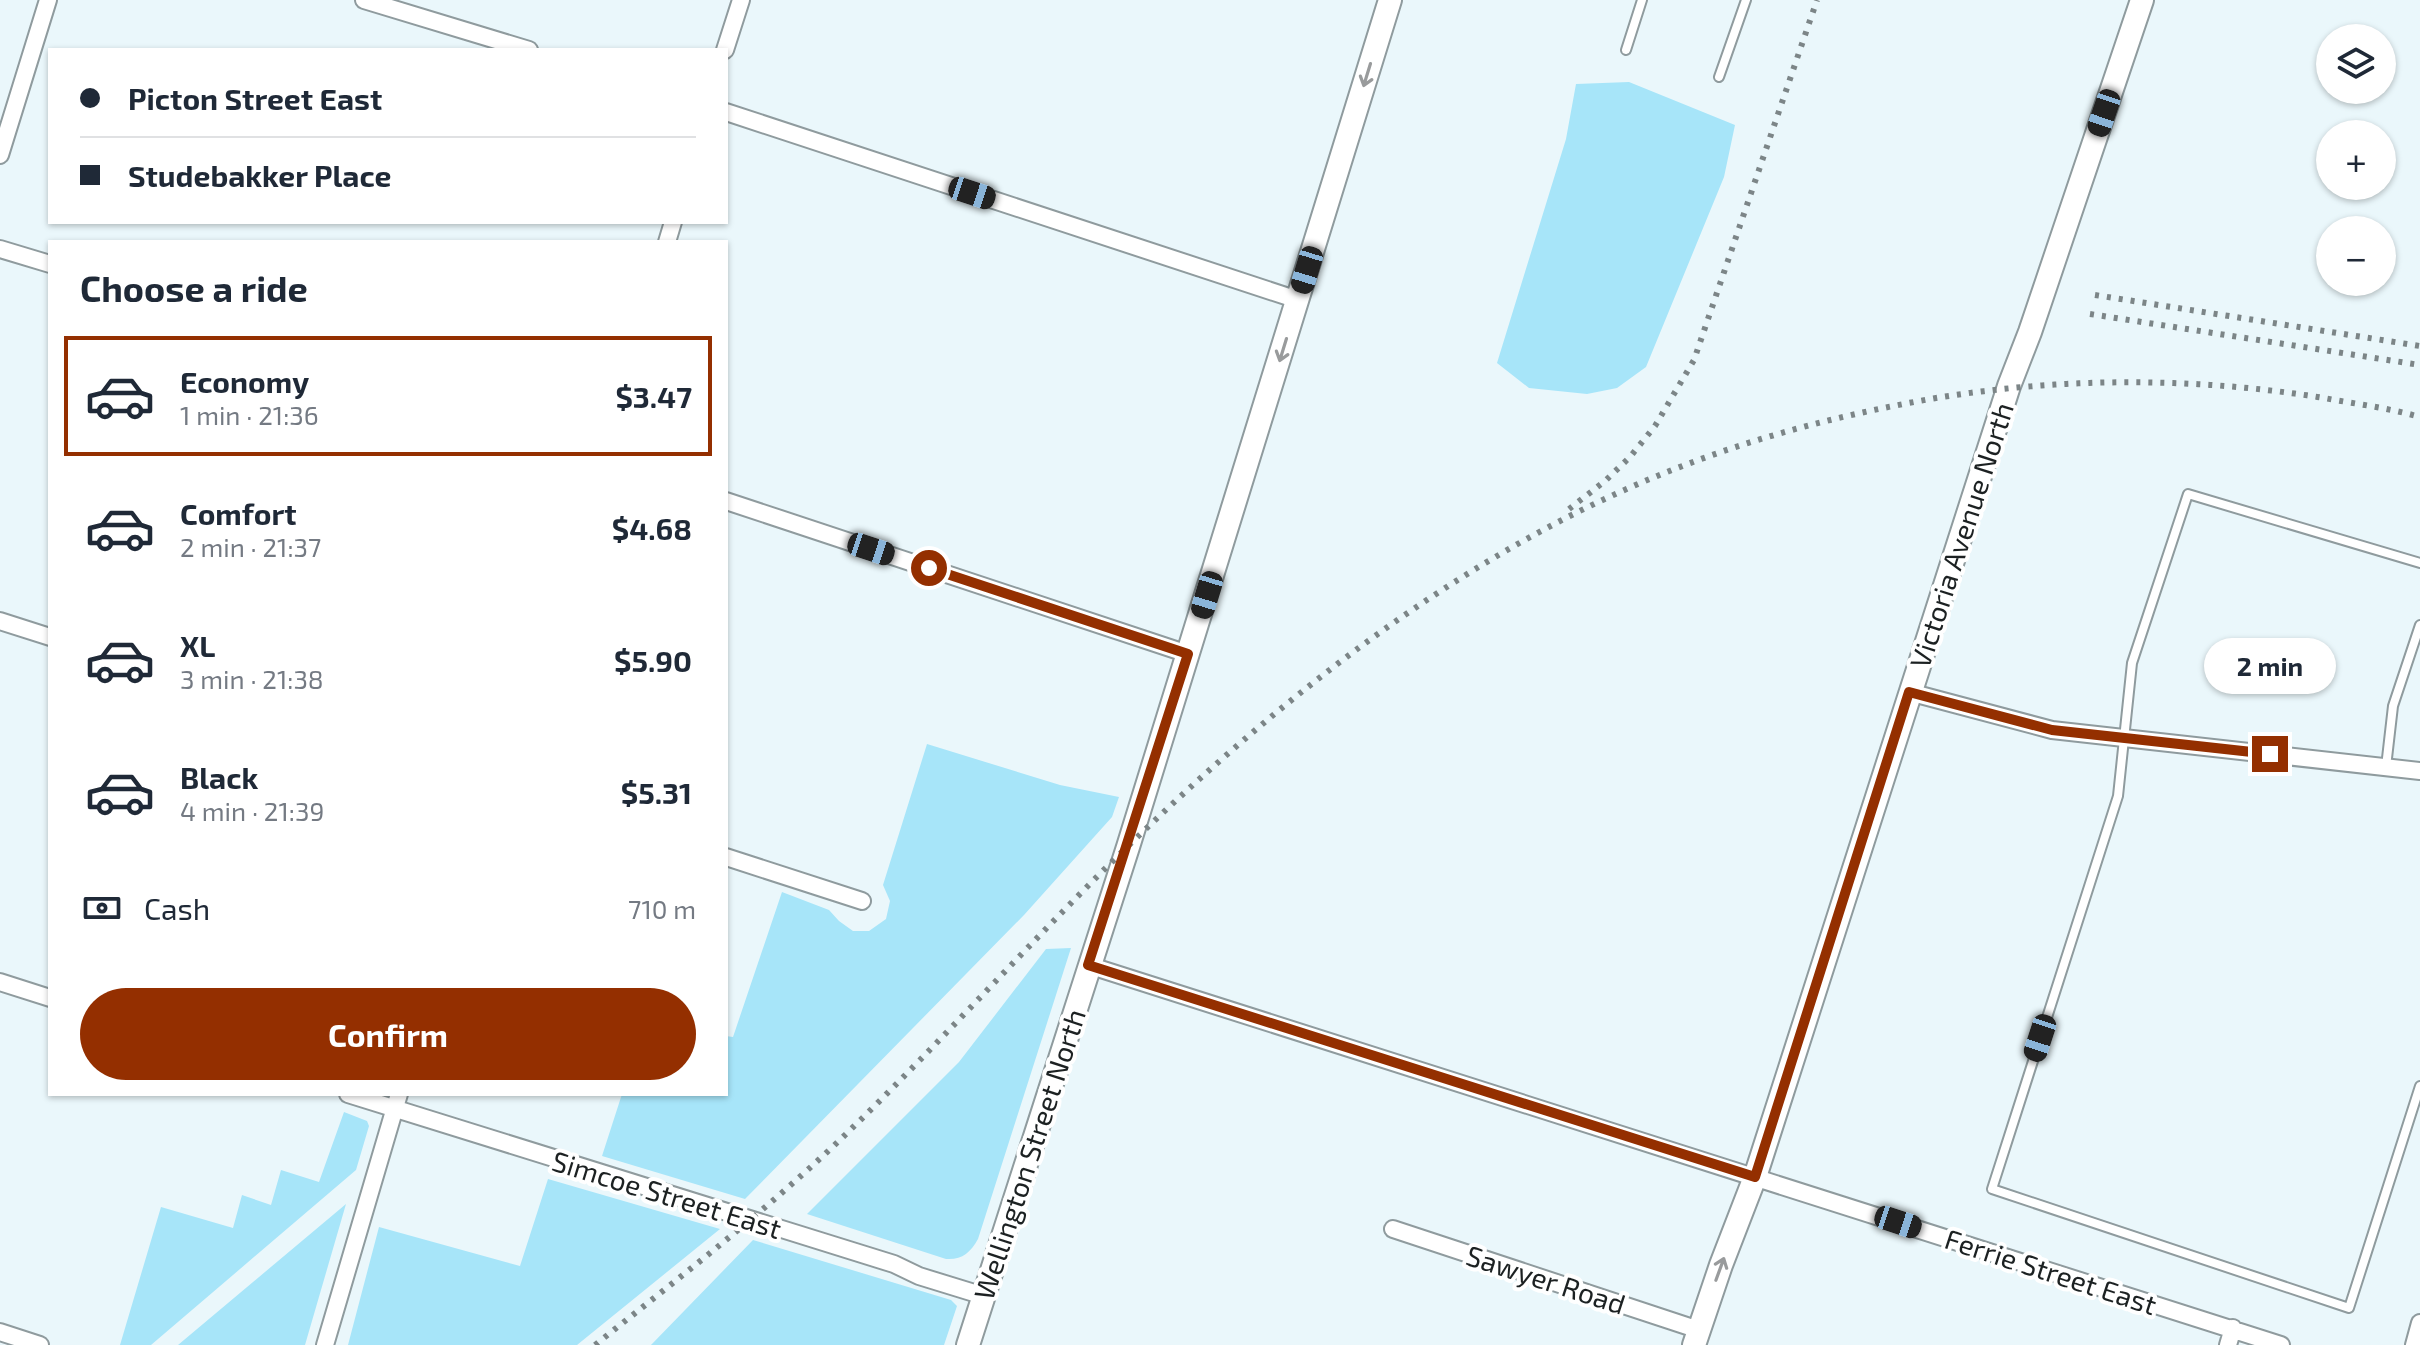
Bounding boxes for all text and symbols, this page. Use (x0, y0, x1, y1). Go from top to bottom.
map controls (2316, 24, 2396, 296)
button: layers (2316, 24, 2396, 104)
one-way arrow (1359, 61, 1374, 87)
text: Picton Street East (128, 80, 382, 116)
car (2085, 86, 2123, 140)
button: + (2316, 120, 2396, 200)
text: Studebakker Place (128, 157, 391, 193)
car (945, 174, 999, 212)
button: − (2316, 216, 2396, 296)
car (1289, 244, 1325, 296)
text: Choose a ride (80, 266, 308, 309)
one-way arrow (1274, 337, 1289, 362)
icon: car (84, 360, 156, 432)
text: Economy (180, 363, 309, 399)
text: $3.47 (615, 378, 692, 414)
street label: Victoria Avenue North (1902, 398, 2020, 672)
text: 1 min · 21:36 (180, 399, 319, 430)
icon: car (84, 492, 156, 564)
text: Comfort (180, 495, 297, 531)
text: $4.68 (612, 510, 692, 546)
car (844, 530, 898, 568)
text: 2 min · 21:37 (180, 531, 321, 562)
route start (911, 550, 947, 586)
car (1189, 569, 1225, 621)
icon: car (84, 624, 156, 696)
text: XL (180, 627, 215, 663)
callout: 2 min (2204, 638, 2336, 694)
text: $5.90 (614, 642, 692, 678)
text: 2 min (2237, 650, 2303, 681)
text: 3 min · 21:38 (180, 663, 324, 694)
route end (2252, 736, 2288, 772)
icon: car (84, 756, 156, 828)
text: Black (180, 759, 258, 795)
text: $5.31 (621, 774, 692, 810)
text: 4 min · 21:39 (180, 795, 324, 826)
icon: cash (80, 886, 124, 930)
text: Cash (144, 890, 210, 926)
text: 710 m (628, 893, 696, 924)
button: Confirm (80, 988, 696, 1080)
street label: Wellington Street North (966, 1004, 1092, 1304)
car (2021, 1011, 2059, 1065)
street label: Simcoe Street East (548, 1143, 786, 1245)
car (1871, 1203, 1925, 1241)
street label: Ferrie Street East (1941, 1221, 2161, 1321)
street label: Sawyer Road (1462, 1237, 1630, 1321)
one-way arrow (1714, 1257, 1728, 1282)

